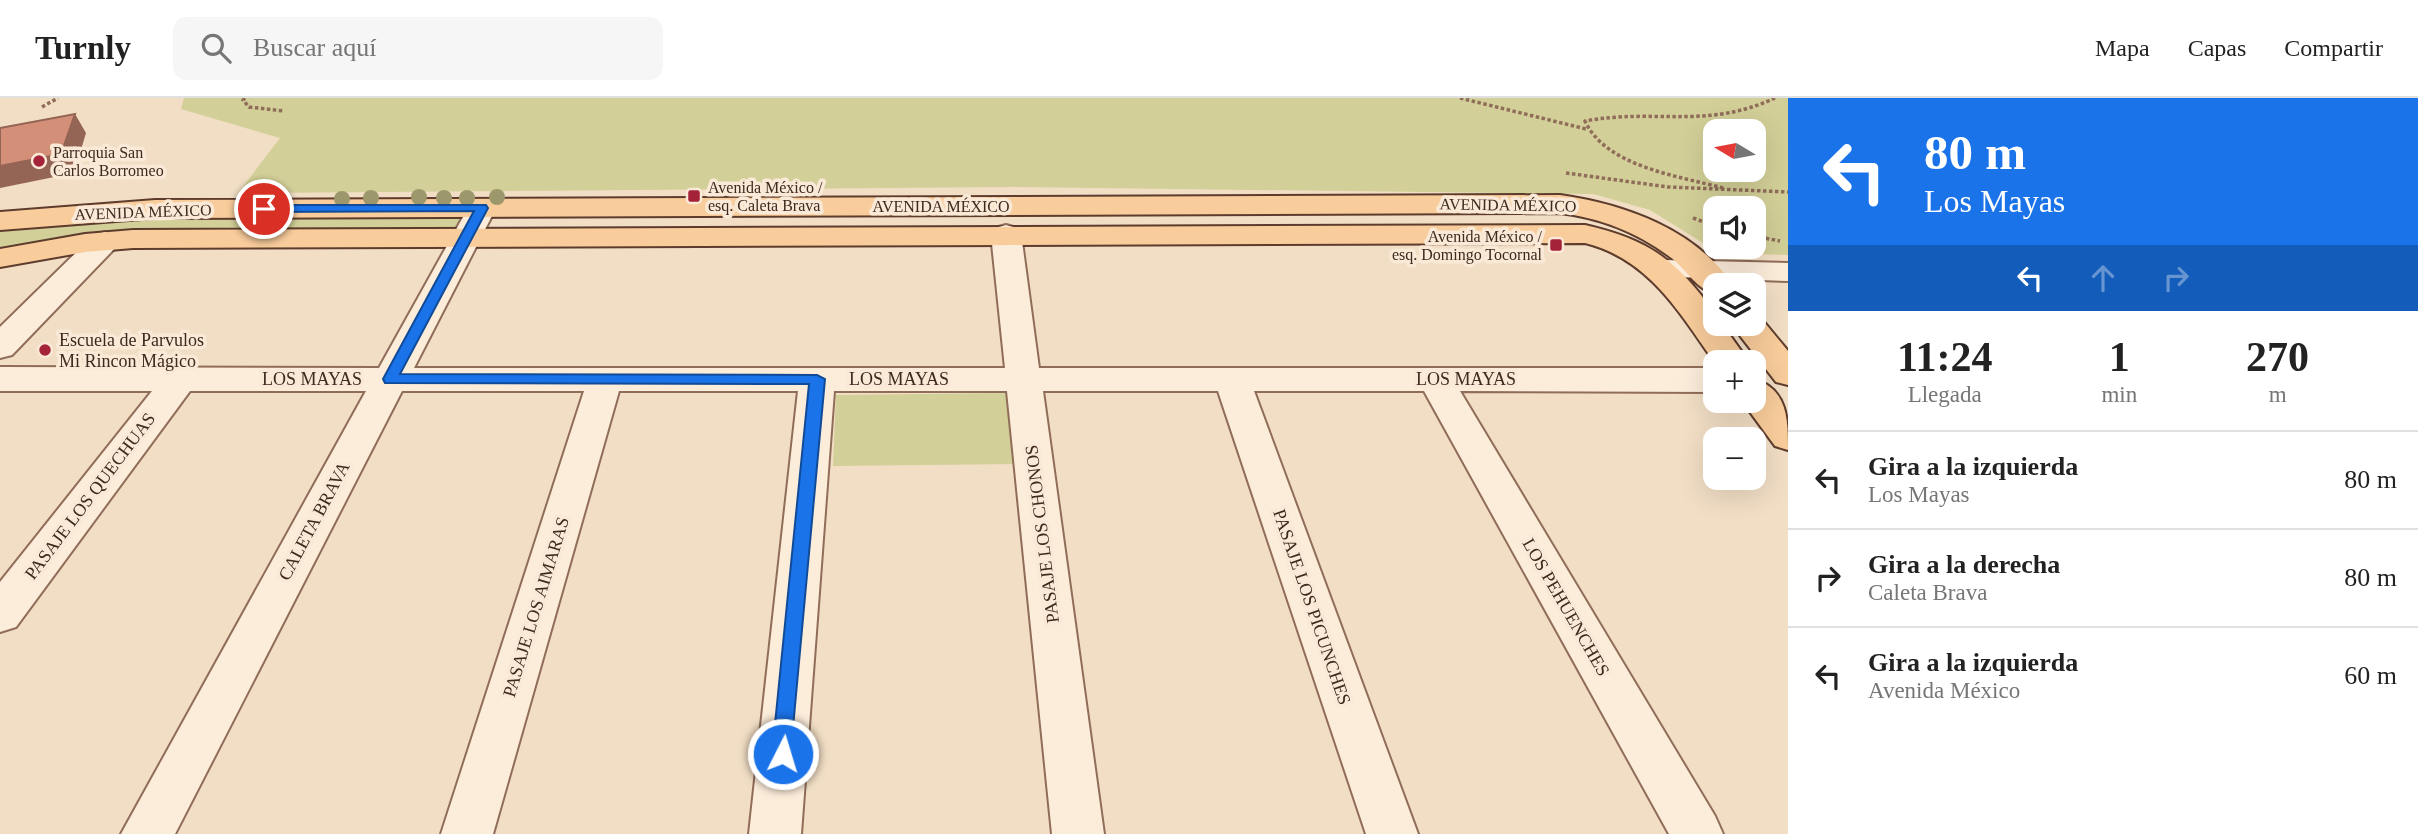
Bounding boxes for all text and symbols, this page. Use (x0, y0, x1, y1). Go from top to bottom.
search box (173, 17, 663, 80)
icon: search (197, 29, 235, 67)
text: Turnly (35, 30, 131, 66)
text: Buscar aquí (253, 33, 376, 62)
text: Mapa (2095, 35, 2150, 61)
text: Capas (2188, 35, 2246, 61)
text: Compartir (2284, 35, 2383, 61)
north arrow (1703, 119, 1766, 182)
map controls (1703, 119, 1766, 490)
text: 80 m (1924, 125, 2026, 180)
icon: left (1809, 126, 1900, 217)
place label: Parroquia San Carlos Borromeo (53, 144, 164, 179)
marker: Parroquia San Carlos Borromeo (31, 153, 47, 169)
pin (234, 179, 294, 239)
place label: Avenida México / esq. Caleta Brava (708, 179, 823, 215)
text: Los Mayas (1924, 183, 2065, 219)
marker: Avenida México / esq. Caleta Brava (686, 188, 702, 204)
icon: arrive (245, 190, 283, 228)
street label: AVENIDA MÉXICO (1439, 194, 1577, 215)
button: sound (1703, 196, 1766, 259)
street label: AVENIDA MÉXICO (872, 197, 1010, 215)
street label: AVENIDA MÉXICO (74, 200, 212, 223)
place label: Avenida México / esq. Domingo Tocornal (1392, 228, 1543, 264)
marker: Avenida México / esq. Domingo Tocornal (1548, 237, 1564, 253)
icon: left (2011, 259, 2049, 297)
icon: ahead (2084, 259, 2122, 297)
icon: right (2157, 259, 2195, 297)
button: layers (1703, 273, 1766, 336)
place label: Escuela de Parvulos Mi Rincon Mágico (59, 330, 204, 371)
text: 11:24 (1897, 334, 1993, 380)
text: 1 (2109, 334, 2130, 380)
text: 270 (2246, 334, 2309, 380)
marker: Escuela de Parvulos Mi Rincon Mágico (37, 342, 53, 358)
button: + (1703, 350, 1766, 413)
street label: LOS MAYAS (262, 369, 362, 389)
street label: LOS MAYAS (849, 369, 949, 389)
street label: LOS MAYAS (1416, 369, 1516, 389)
text: Llegada (1908, 382, 1982, 407)
text: min (2101, 382, 2137, 407)
text: m (2269, 382, 2287, 407)
street label: PASAJE LOS QUECHUAS (21, 409, 159, 583)
button: − (1703, 427, 1766, 490)
street label: PASAJE LOS CHONOS (1021, 444, 1063, 624)
text: Gira a la izquierda (1868, 452, 2078, 481)
street label: CALETA BRAVA (274, 458, 354, 584)
icon: left (1809, 461, 1847, 499)
text: 80 m (2344, 465, 2397, 494)
text: Los Mayas (1868, 482, 1970, 507)
street label: PASAJE LOS PICUNCHES (1269, 507, 1355, 707)
street label: PASAJE LOS AIMARAS (499, 514, 573, 700)
street label: LOS PEHUENCHES (1518, 535, 1614, 679)
text: Gira a la derecha (1868, 550, 2060, 579)
icon: right (1809, 559, 1847, 597)
text: 80 m (2344, 563, 2397, 592)
text: Caleta Brava (1868, 580, 1987, 605)
text: Gira a la izquierda (1868, 648, 2078, 677)
icon: left (1809, 657, 1847, 695)
text: 60 m (2344, 661, 2397, 690)
text: Avenida México (1868, 678, 2020, 703)
position arrow (746, 717, 820, 791)

